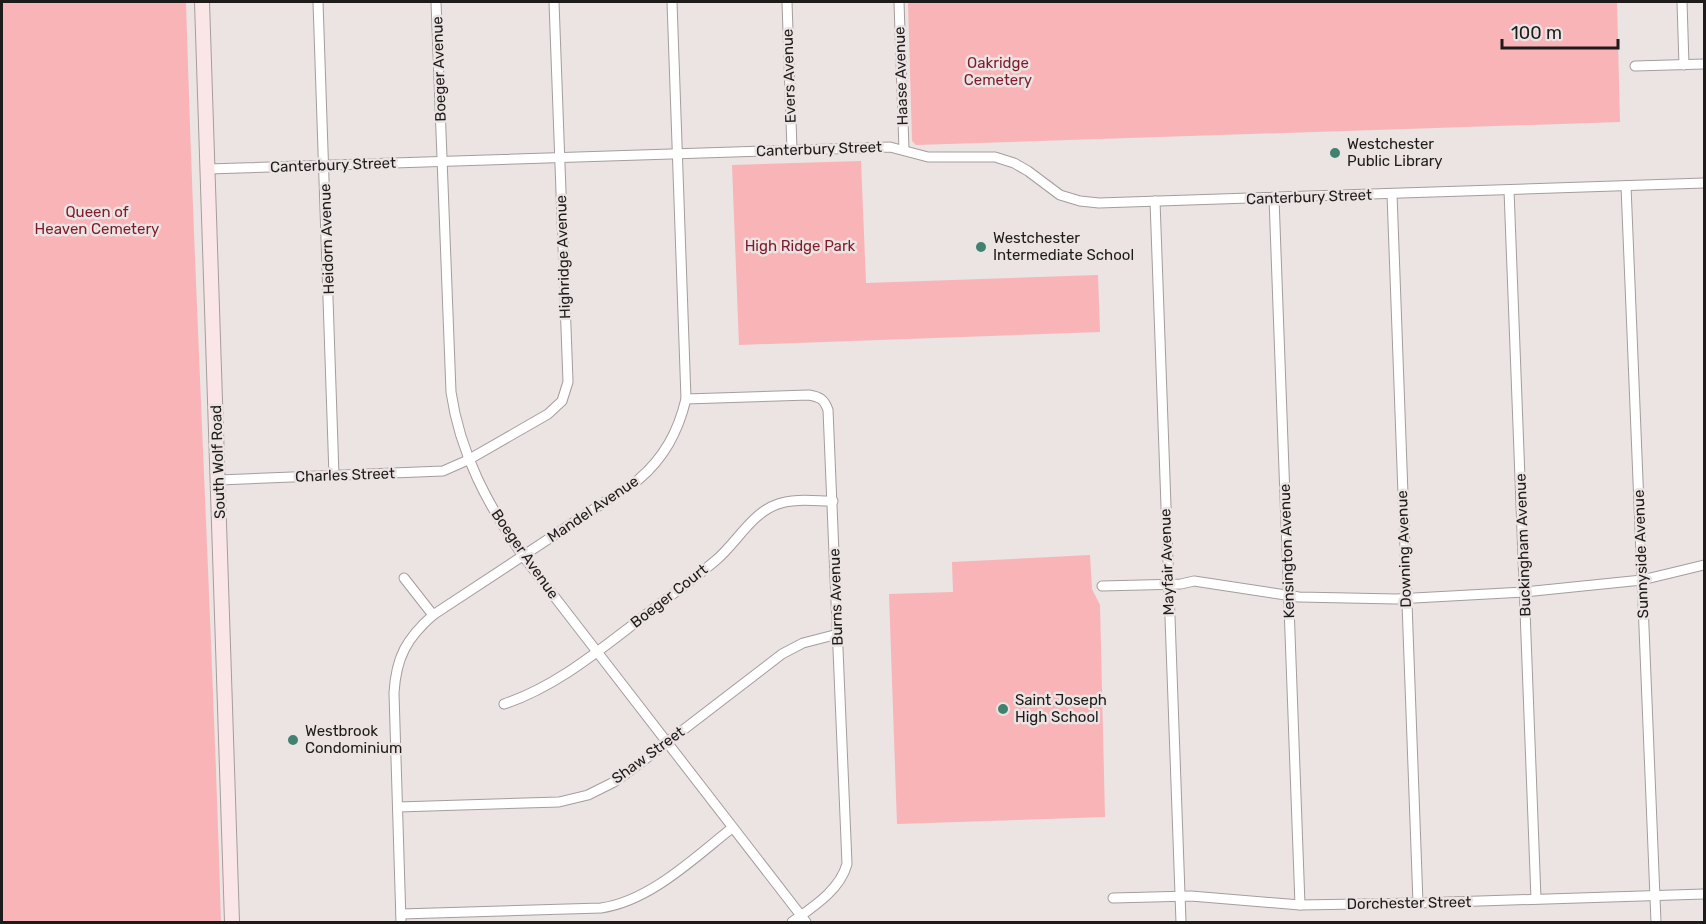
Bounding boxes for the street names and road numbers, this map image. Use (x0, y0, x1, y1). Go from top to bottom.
street label: Boeger Avenue (428, 16, 450, 122)
street label: Haase Avenue (890, 26, 912, 126)
street label: Evers Avenue (778, 28, 800, 124)
street label: Canterbury Street (756, 138, 882, 160)
street label: Canterbury Street (270, 154, 396, 176)
street label: Heidorn Avenue (316, 183, 338, 295)
street label: Canterbury Street (1246, 186, 1372, 208)
street label: Highridge Avenue (552, 195, 574, 319)
street label: South Wolf Road (207, 405, 229, 519)
street label: Charles Street (295, 464, 395, 486)
street label: Mandel Avenue (544, 472, 642, 546)
street label: Buckingham Avenue (1512, 473, 1534, 617)
street label: Kensington Avenue (1276, 483, 1298, 619)
street label: Sunnyside Avenue (1630, 489, 1652, 619)
street label: Downing Avenue (1393, 490, 1415, 608)
street label: Boeger Avenue (487, 506, 563, 602)
street label: Mayfair Avenue (1156, 508, 1178, 616)
street label: Burns Avenue (825, 548, 847, 646)
street label: Boeger Court (627, 560, 711, 632)
street label: Shaw Street (608, 723, 688, 787)
street label: Dorchester Street (1347, 893, 1472, 913)

